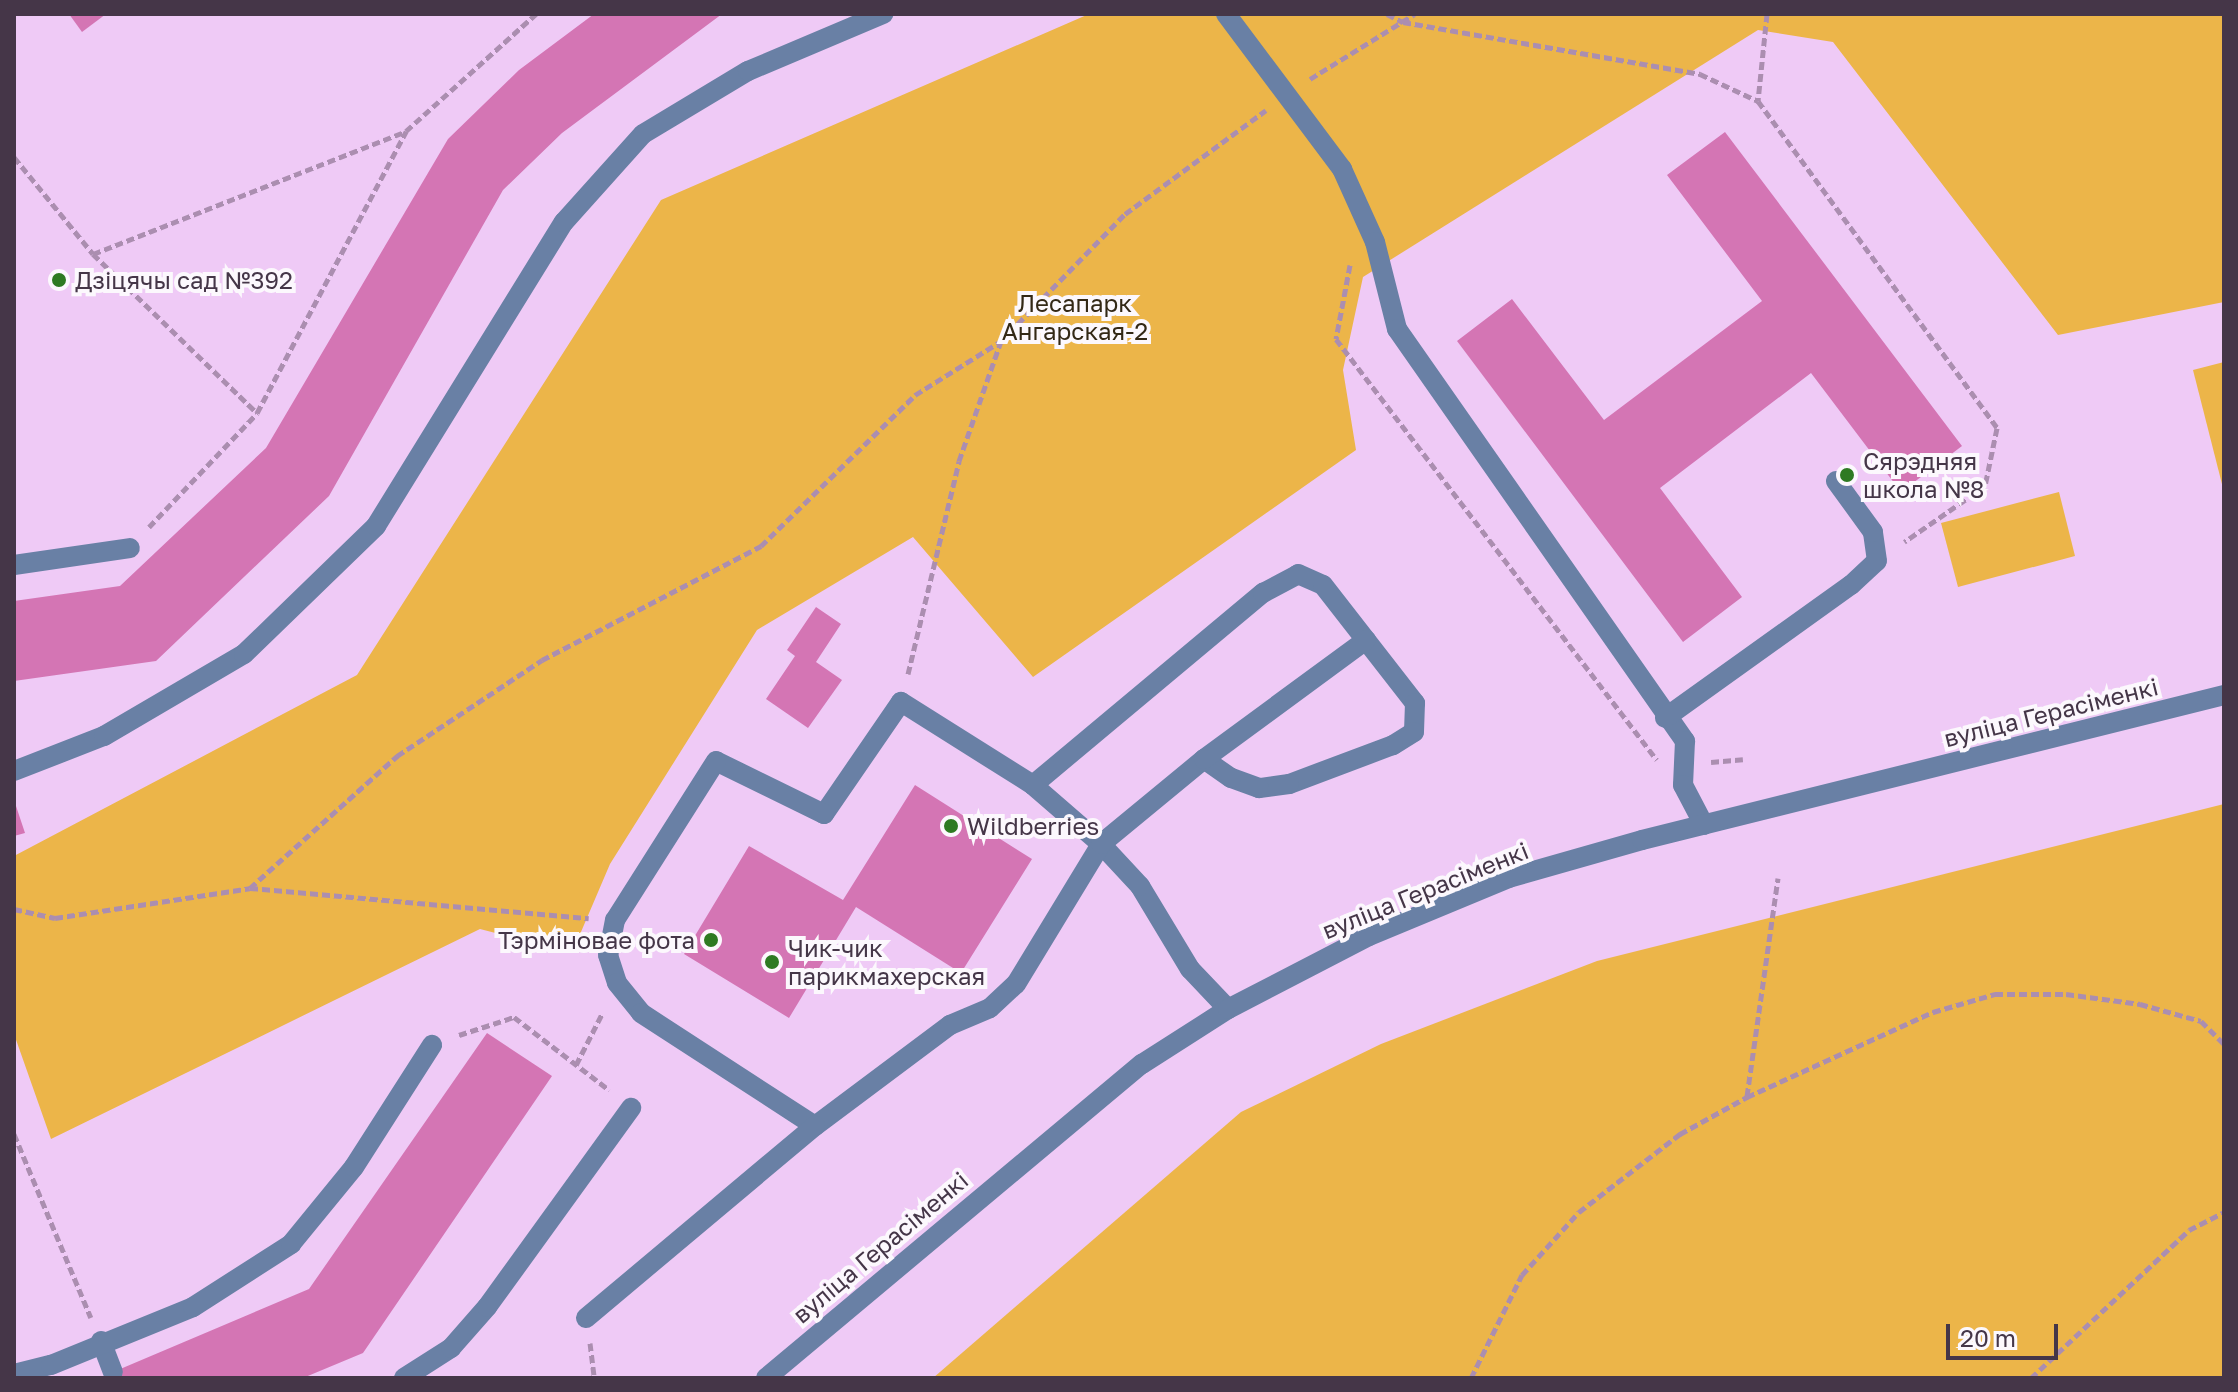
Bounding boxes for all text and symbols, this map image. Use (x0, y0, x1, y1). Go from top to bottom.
place label: Дзіцячы сад №392 (75, 266, 293, 294)
marker: Дзіцячы сад №392 (50, 271, 68, 289)
park label: Лесапарк Ангарская-2 (1002, 289, 1148, 345)
place label: Сярэдняя школа №8 (1863, 447, 1984, 503)
marker: Сярэдняя школа №8 (1838, 466, 1856, 484)
street label: вуліца Герасіменкі (1941, 671, 2161, 753)
place label: Wildberries (967, 812, 1099, 840)
marker: Wildberries (942, 817, 960, 835)
street label: вуліца Герасіменкі (1318, 835, 1532, 945)
place label: Тэрміновае фота (498, 926, 695, 954)
marker: Тэрміновае фота (702, 931, 720, 949)
place label: Чик-чик парикмахерская (788, 934, 985, 990)
marker: Чик-чик парикмахерская (763, 953, 781, 971)
street label: вуліца Герасіменкі (787, 1165, 973, 1329)
scale bar (1950, 1308, 2062, 1358)
text: 20 m (1960, 1323, 2016, 1352)

